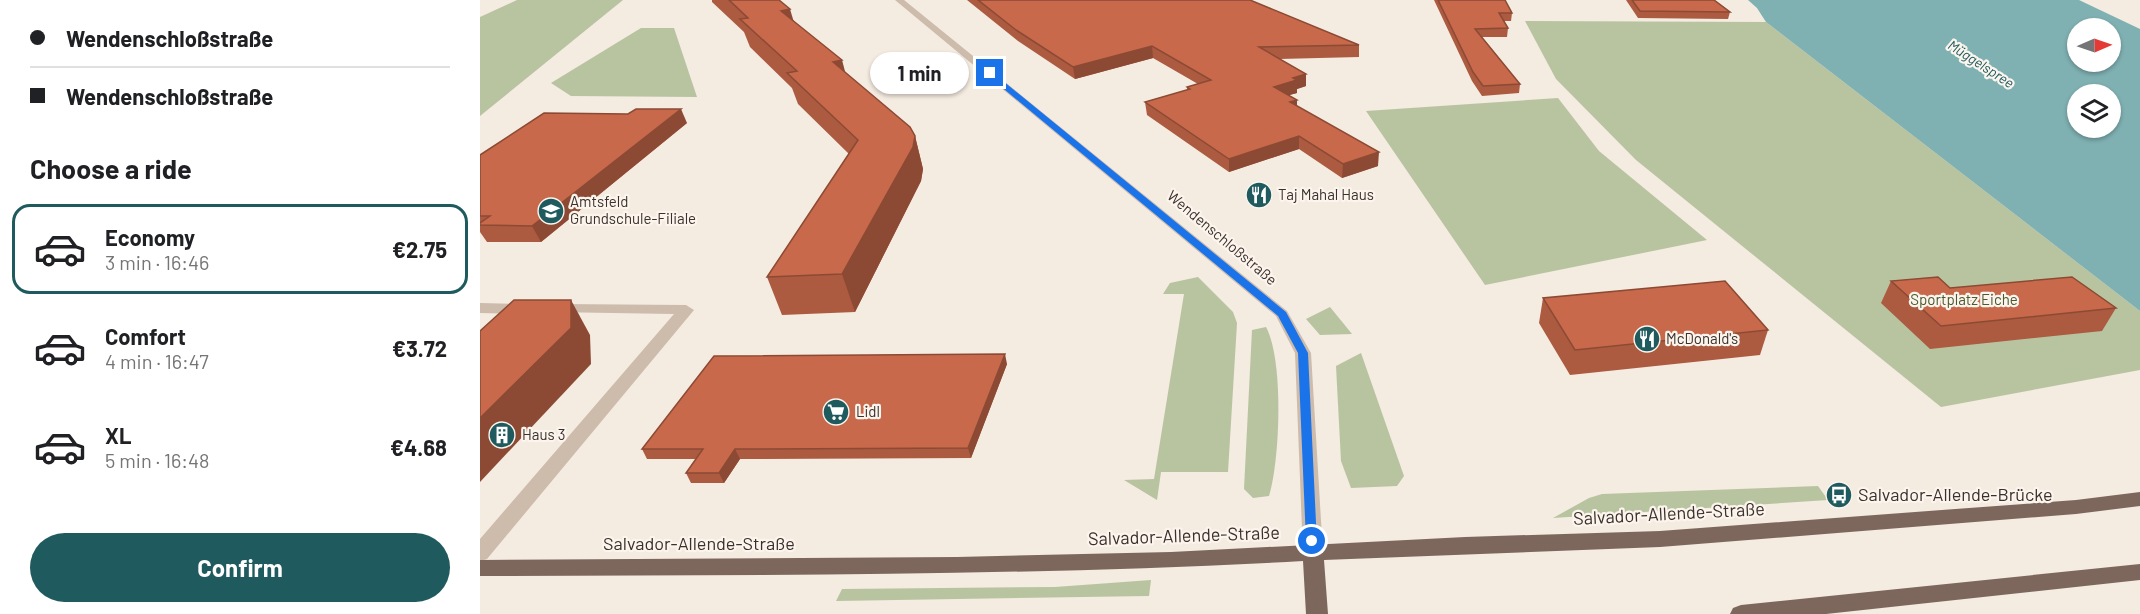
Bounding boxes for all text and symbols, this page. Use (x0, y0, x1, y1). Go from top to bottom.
north arrow (2067, 18, 2121, 72)
map controls (2067, 18, 2121, 138)
text: Wendenschloßstraße (66, 25, 273, 51)
water label: Müggelspree (1945, 36, 2017, 91)
callout: 1 min (870, 52, 969, 94)
route end (976, 59, 1003, 86)
text: 1 min (898, 61, 941, 85)
text: Wendenschloßstraße (66, 83, 273, 109)
button: layers (2067, 84, 2121, 138)
text: Choose a ride (30, 152, 192, 184)
restaurant icon: Taj Mahal Haus (1244, 180, 1274, 210)
place label: Taj Mahal Haus (1278, 185, 1374, 203)
street label: Wendenschloßstraße (1164, 186, 1281, 288)
place label: Amtsfeld Grundschule-Filiale (570, 192, 696, 227)
school or university icon: Amtsfeld Grundschule-Filiale (536, 196, 566, 226)
icon: car (33, 222, 87, 276)
text: Economy (105, 224, 195, 250)
text: €2.75 (392, 236, 447, 262)
text: 3 min · 16:46 (105, 250, 209, 274)
park label: Sportplatz Eiche (1910, 290, 2018, 308)
icon: car (33, 321, 87, 375)
text: Comfort (105, 323, 186, 349)
restaurant icon: McDonald's (1632, 324, 1662, 354)
place label: McDonald's (1666, 329, 1738, 347)
text: €3.72 (392, 335, 447, 361)
text: 4 min · 16:47 (105, 349, 209, 373)
supermarket icon: Lidl (821, 397, 851, 427)
place label: Lidl (856, 402, 880, 420)
icon: car (33, 420, 87, 474)
building icon: Haus 3 (487, 420, 517, 450)
text: XL (105, 422, 131, 448)
place label: Haus 3 (522, 425, 565, 443)
text: €4.68 (390, 434, 447, 460)
text: 5 min · 16:48 (105, 448, 209, 472)
bus stop icon: Salvador-Allende-Brücke (1824, 480, 1854, 510)
place label: Salvador-Allende-Brücke (1858, 483, 2053, 505)
street label: Salvador-Allende-Straße (1573, 497, 1765, 529)
street label: Salvador-Allende-Straße (1088, 521, 1280, 549)
route start (1298, 527, 1325, 554)
street label: Salvador-Allende-Straße (603, 532, 795, 554)
button: Confirm (30, 533, 450, 602)

